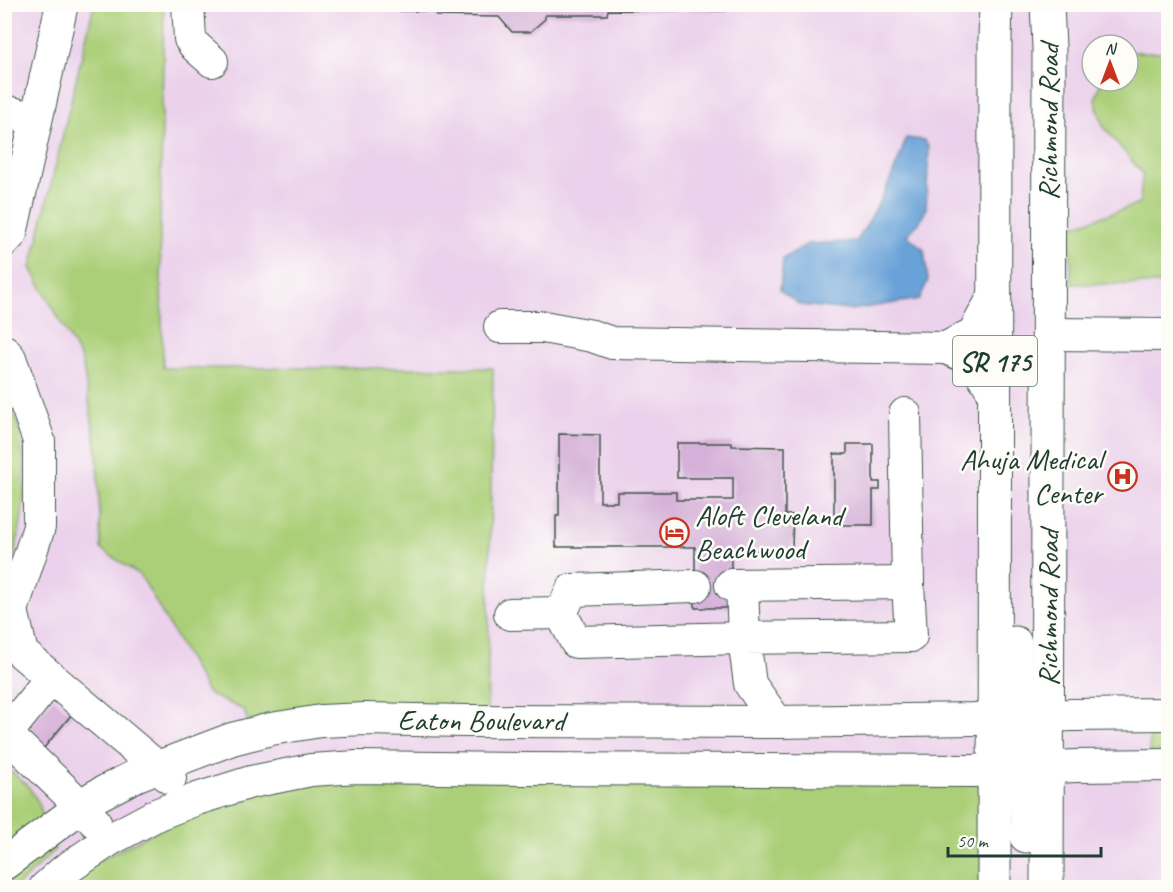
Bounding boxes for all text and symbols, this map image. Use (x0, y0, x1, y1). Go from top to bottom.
north arrow (1080, 33, 1140, 93)
street label: Richmond Road (1029, 39, 1067, 201)
text: N (1105, 39, 1118, 59)
road number: SR 175 (953, 336, 1037, 386)
place label: Ahuja Medical Center (960, 440, 1107, 512)
hospital icon: Ahuja Medical Center (1107, 460, 1139, 492)
place label: Aloft Cleveland Beachwood (695, 496, 847, 568)
hotel icon: Aloft Cleveland Beachwood (658, 516, 690, 548)
street label: Richmond Road (1029, 525, 1067, 687)
street label: Eaton Boulevard (397, 701, 569, 739)
scale bar (948, 820, 1101, 858)
text: 50 m (957, 830, 990, 852)

